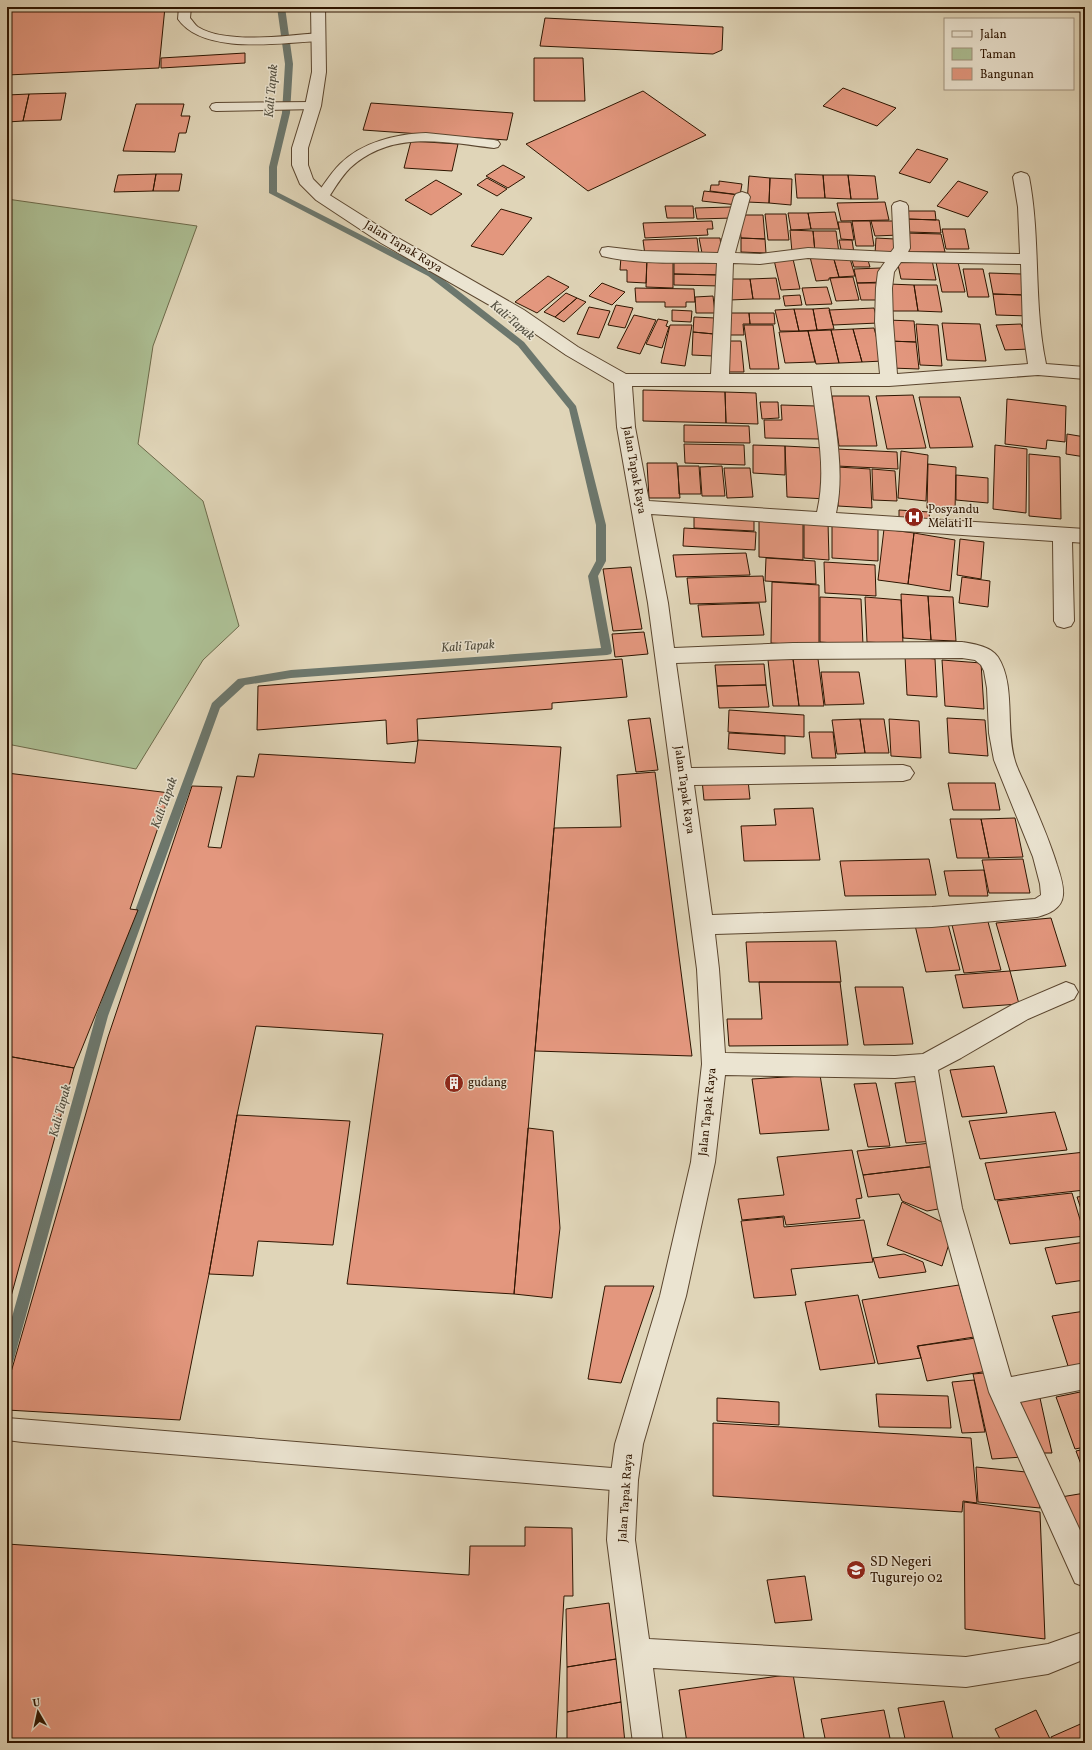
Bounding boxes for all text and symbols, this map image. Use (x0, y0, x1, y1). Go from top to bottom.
legend (944, 18, 1074, 90)
text: Jalan (980, 27, 1007, 43)
text: Taman (980, 47, 1016, 63)
water label: Kali Tapak (261, 63, 283, 119)
text: Bangunan (980, 67, 1034, 83)
street label: Jalan Tapak Raya (361, 217, 445, 277)
water label: Kali Tapak (486, 297, 538, 345)
street label: Jalan Tapak Raya (618, 425, 650, 515)
place label: Posyandu Melati II (928, 502, 979, 532)
hospital icon: Posyandu Melati II (903, 506, 925, 528)
water label: Kali Tapak (441, 636, 495, 658)
street label: Jalan Tapak Raya (670, 745, 698, 835)
water label: Kali Tapak (147, 775, 183, 831)
street label: Jalan Tapak Raya (695, 1067, 721, 1157)
building icon: gudang (443, 1072, 465, 1094)
place label: gudang (468, 1075, 507, 1091)
water label: Kali Tapak (45, 1083, 77, 1139)
street label: Jalan Tapak Raya (615, 1453, 637, 1543)
place label: SD Negeri Tugurejo 02 (870, 1553, 943, 1588)
school or university icon: SD Negeri Tugurejo 02 (845, 1559, 867, 1581)
north arrow (18, 1692, 58, 1732)
text: U (32, 1696, 42, 1712)

